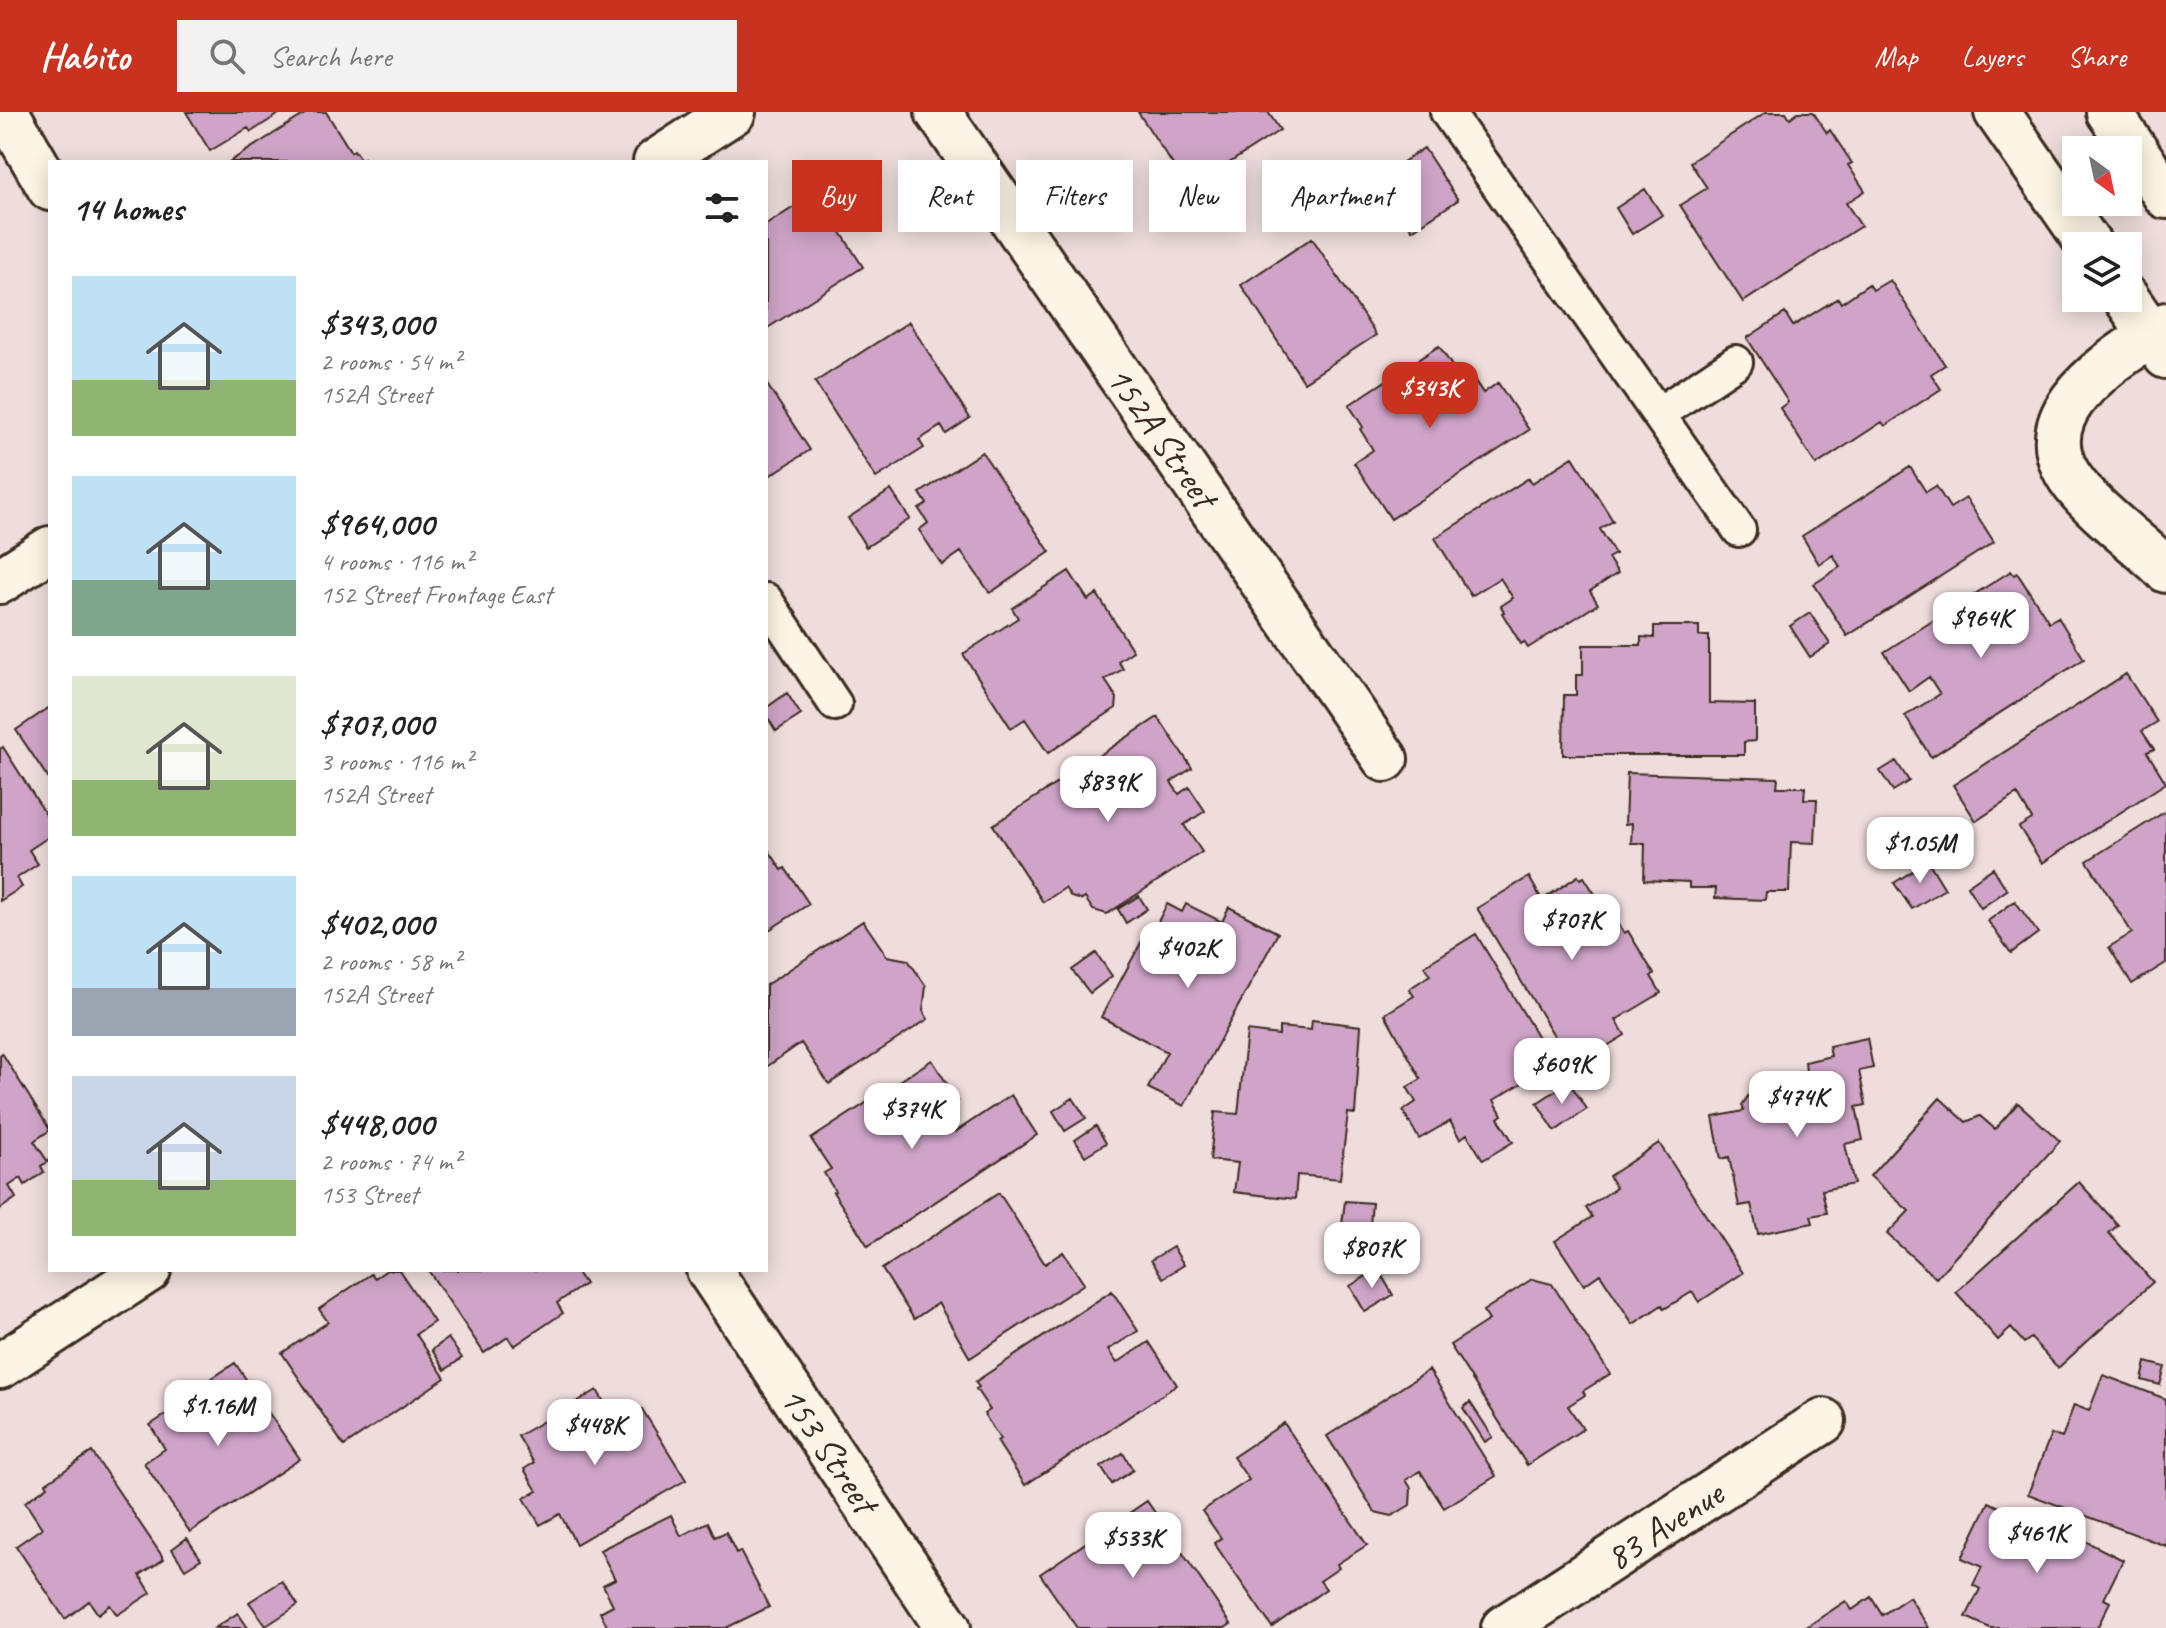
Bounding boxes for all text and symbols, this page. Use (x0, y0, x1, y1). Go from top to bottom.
search box (177, 20, 737, 92)
text: Habito (40, 33, 129, 80)
icon: search (205, 34, 249, 78)
text: Search here (269, 37, 392, 75)
text: Map (1875, 39, 1918, 74)
text: Layers (1962, 39, 2023, 74)
text: Share (2067, 39, 2126, 74)
north arrow (2062, 136, 2142, 216)
map controls (2062, 136, 2142, 312)
chip: Buy (792, 160, 882, 232)
chip: Rent (898, 160, 1000, 232)
chip: Filters (1016, 160, 1133, 232)
chip: New (1149, 160, 1246, 232)
chip: Apartment (1262, 160, 1421, 232)
icon: filters (700, 186, 744, 230)
text: 14 homes (72, 187, 183, 230)
button: layers (2062, 232, 2142, 312)
text: $343,000 (320, 302, 434, 345)
icon: home (136, 308, 232, 404)
text: 2 rooms · 54 m² (320, 345, 461, 378)
street label: 152A Street (1096, 356, 1231, 521)
pin: $343K (1374, 362, 1486, 430)
text: $343K (1400, 371, 1460, 404)
text: 152A Street (320, 378, 431, 411)
text: $964,000 (320, 502, 434, 545)
icon: home (136, 508, 232, 604)
text: 4 rooms · 116 m² (320, 545, 472, 578)
text: 152 Street Frontage East (320, 578, 552, 611)
pin: $964K (1925, 592, 2037, 660)
text: $964K (1951, 601, 2011, 634)
text: $707,000 (320, 702, 434, 745)
icon: home (136, 708, 232, 804)
text: 3 rooms · 116 m² (320, 745, 472, 778)
pin: $839K (1052, 756, 1164, 824)
text: $839K (1078, 765, 1138, 798)
text: 152A Street (320, 778, 431, 811)
pin: $1.05M (1855, 817, 1985, 885)
text: $1.05M (1885, 826, 1955, 859)
pin: $707K (1516, 894, 1628, 962)
text: $402,000 (320, 902, 434, 945)
text: $707K (1542, 903, 1602, 936)
icon: home (136, 908, 232, 1004)
pin: $402K (1132, 922, 1244, 990)
text: $402K (1158, 931, 1218, 964)
text: 2 rooms · 58 m² (320, 945, 461, 978)
text: 152A Street (320, 978, 431, 1011)
pin: $609K (1506, 1038, 1618, 1106)
text: $609K (1532, 1047, 1592, 1080)
pin: $474K (1741, 1071, 1853, 1139)
text: $474K (1767, 1080, 1827, 1113)
pin: $374K (856, 1083, 968, 1151)
text: $374K (882, 1092, 942, 1125)
text: $448,000 (320, 1102, 434, 1145)
icon: home (136, 1108, 232, 1204)
text: 2 rooms · 74 m² (320, 1145, 461, 1178)
text: 153 Street (320, 1178, 418, 1211)
pin: $807K (1316, 1222, 1428, 1290)
text: $807K (1342, 1231, 1402, 1264)
street label: 153 Street (769, 1377, 891, 1526)
pin: $1.16M (153, 1380, 283, 1448)
text: $1.16M (182, 1389, 254, 1422)
pin: $448K (539, 1399, 651, 1467)
text: $448K (565, 1408, 625, 1441)
street label: 83 Avenue (1597, 1469, 1734, 1581)
pin: $461K (1981, 1507, 2093, 1575)
pin: $533K (1077, 1512, 1189, 1580)
text: $461K (2007, 1516, 2067, 1549)
text: $533K (1103, 1521, 1163, 1554)

